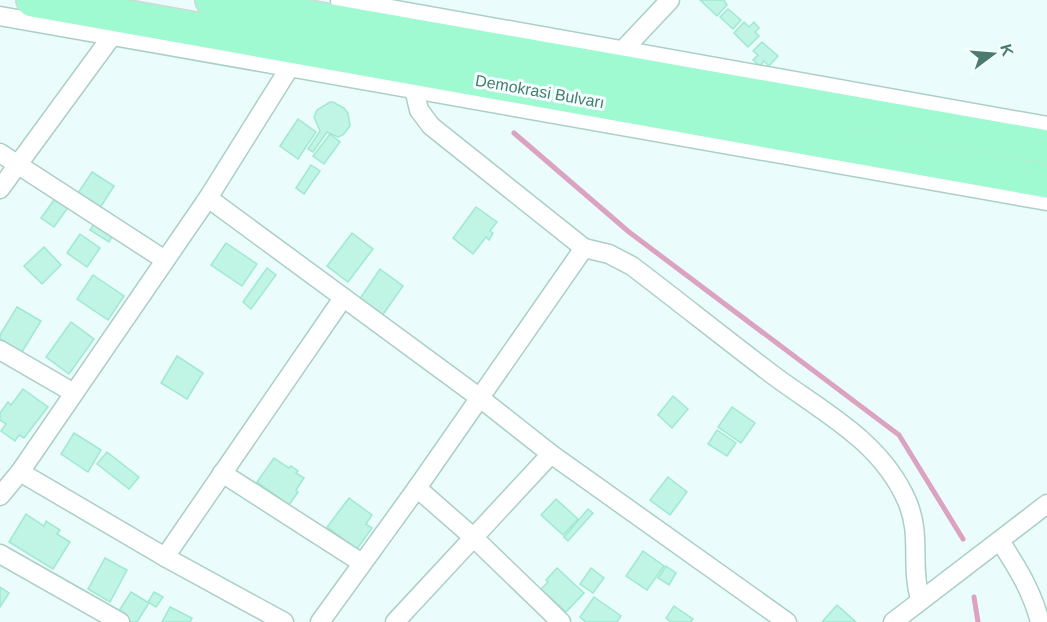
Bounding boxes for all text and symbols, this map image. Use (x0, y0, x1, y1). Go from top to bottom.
north arrow (963, 24, 1023, 84)
text: K (997, 42, 1017, 58)
street label: Demokrasi Bulvarı (474, 72, 606, 111)

